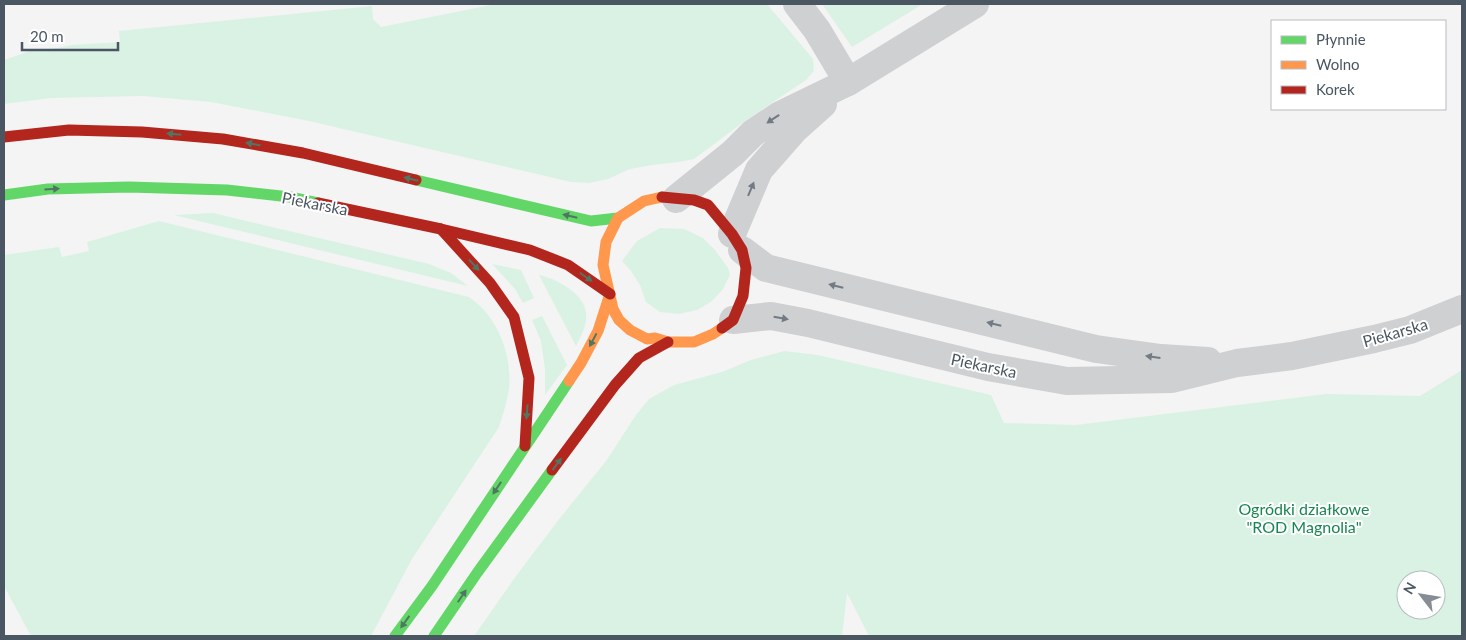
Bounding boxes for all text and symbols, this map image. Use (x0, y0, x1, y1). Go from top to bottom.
scale bar (22, 20, 119, 52)
legend (1271, 20, 1446, 110)
text: 20 m (30, 27, 64, 45)
text: Płynnie (1316, 30, 1366, 48)
text: Wolno (1316, 55, 1360, 73)
text: Korek (1316, 80, 1355, 98)
one-way arrow (767, 114, 780, 124)
one-way arrow (166, 130, 182, 138)
one-way arrow (244, 140, 260, 148)
one-way arrow (404, 175, 419, 183)
one-way arrow (748, 182, 756, 196)
one-way arrow (44, 185, 60, 193)
street label: Piekarska (280, 187, 350, 219)
one-way arrow (562, 212, 577, 220)
one-way arrow (468, 259, 480, 271)
one-way arrow (579, 272, 593, 282)
one-way arrow (829, 282, 844, 290)
street label: Piekarska (1360, 314, 1430, 350)
one-way arrow (773, 315, 789, 323)
one-way arrow (987, 320, 1002, 328)
one-way arrow (589, 332, 597, 347)
street label: Piekarska (949, 349, 1019, 381)
one-way arrow (1145, 353, 1161, 361)
one-way arrow (523, 404, 531, 420)
one-way arrow (552, 457, 562, 471)
one-way arrow (492, 481, 502, 495)
park label: Ogródki działkowe "ROD Magnolia" (1239, 499, 1369, 536)
north arrow (1396, 570, 1446, 620)
text: N (1399, 579, 1419, 597)
one-way arrow (457, 589, 466, 603)
one-way arrow (400, 615, 411, 628)

